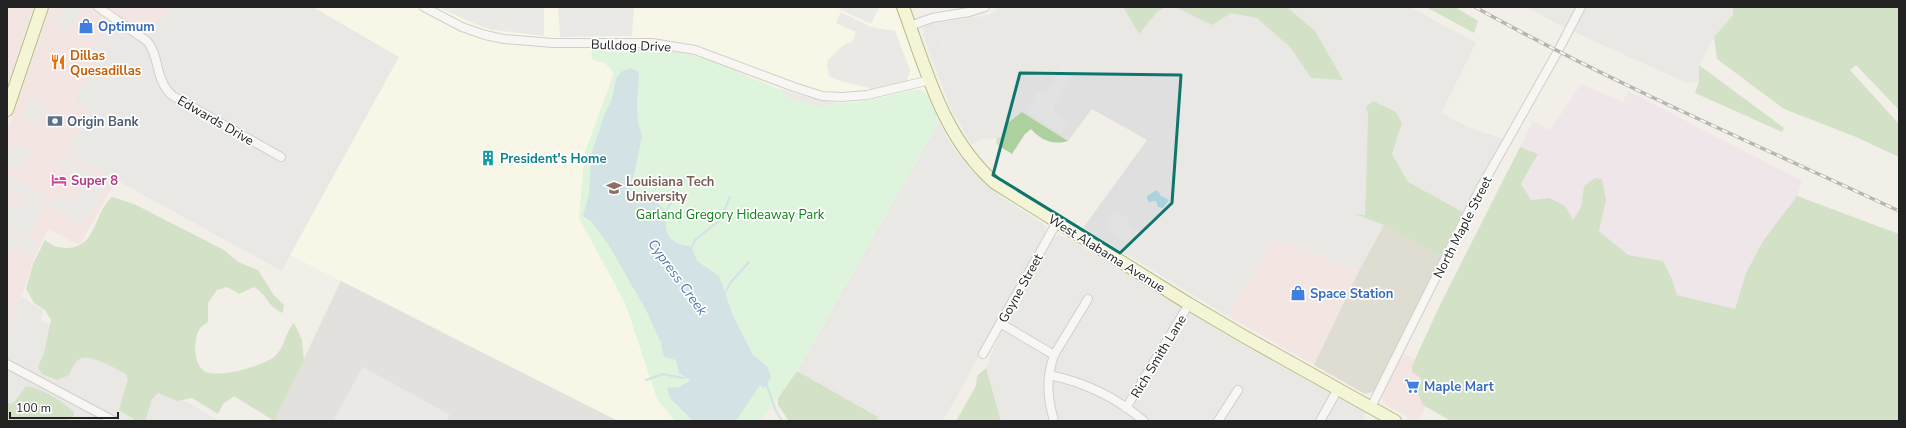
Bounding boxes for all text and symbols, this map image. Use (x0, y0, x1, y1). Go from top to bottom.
shop icon: Optimum (77, 17, 95, 35)
place label: Optimum (98, 18, 155, 36)
street label: Bulldog Drive (591, 36, 671, 56)
place label: Dillas Quesadillas (70, 47, 141, 80)
restaurant icon: Dillas Quesadillas (49, 53, 67, 71)
street label: Edwards Drive (174, 92, 257, 150)
bank icon: Origin Bank (46, 112, 64, 130)
place label: Origin Bank (67, 113, 140, 131)
building icon: President's Home (479, 149, 497, 167)
place label: President's Home (500, 150, 606, 168)
hotel icon: Super 8 (50, 171, 68, 189)
place label: Super 8 (71, 172, 118, 190)
place label: Louisiana Tech University (626, 173, 714, 206)
street label: North Maple Street (1429, 173, 1497, 282)
school or university icon: Louisiana Tech University (605, 179, 623, 197)
park label: Garland Gregory Hideaway Park (636, 206, 825, 224)
street label: West Alabama Avenue (1045, 210, 1168, 297)
water label: Cypress Creek (643, 235, 712, 320)
street label: Goyne Street (994, 250, 1047, 326)
shop icon: Space Station (1289, 284, 1307, 302)
place label: Space Station (1310, 285, 1393, 303)
street label: Rich Smith Lane (1127, 311, 1191, 401)
supermarket icon: Maple Mart (1403, 377, 1421, 395)
place label: Maple Mart (1424, 378, 1495, 396)
scale bar (10, 394, 118, 420)
text: 100 m (16, 400, 51, 416)

